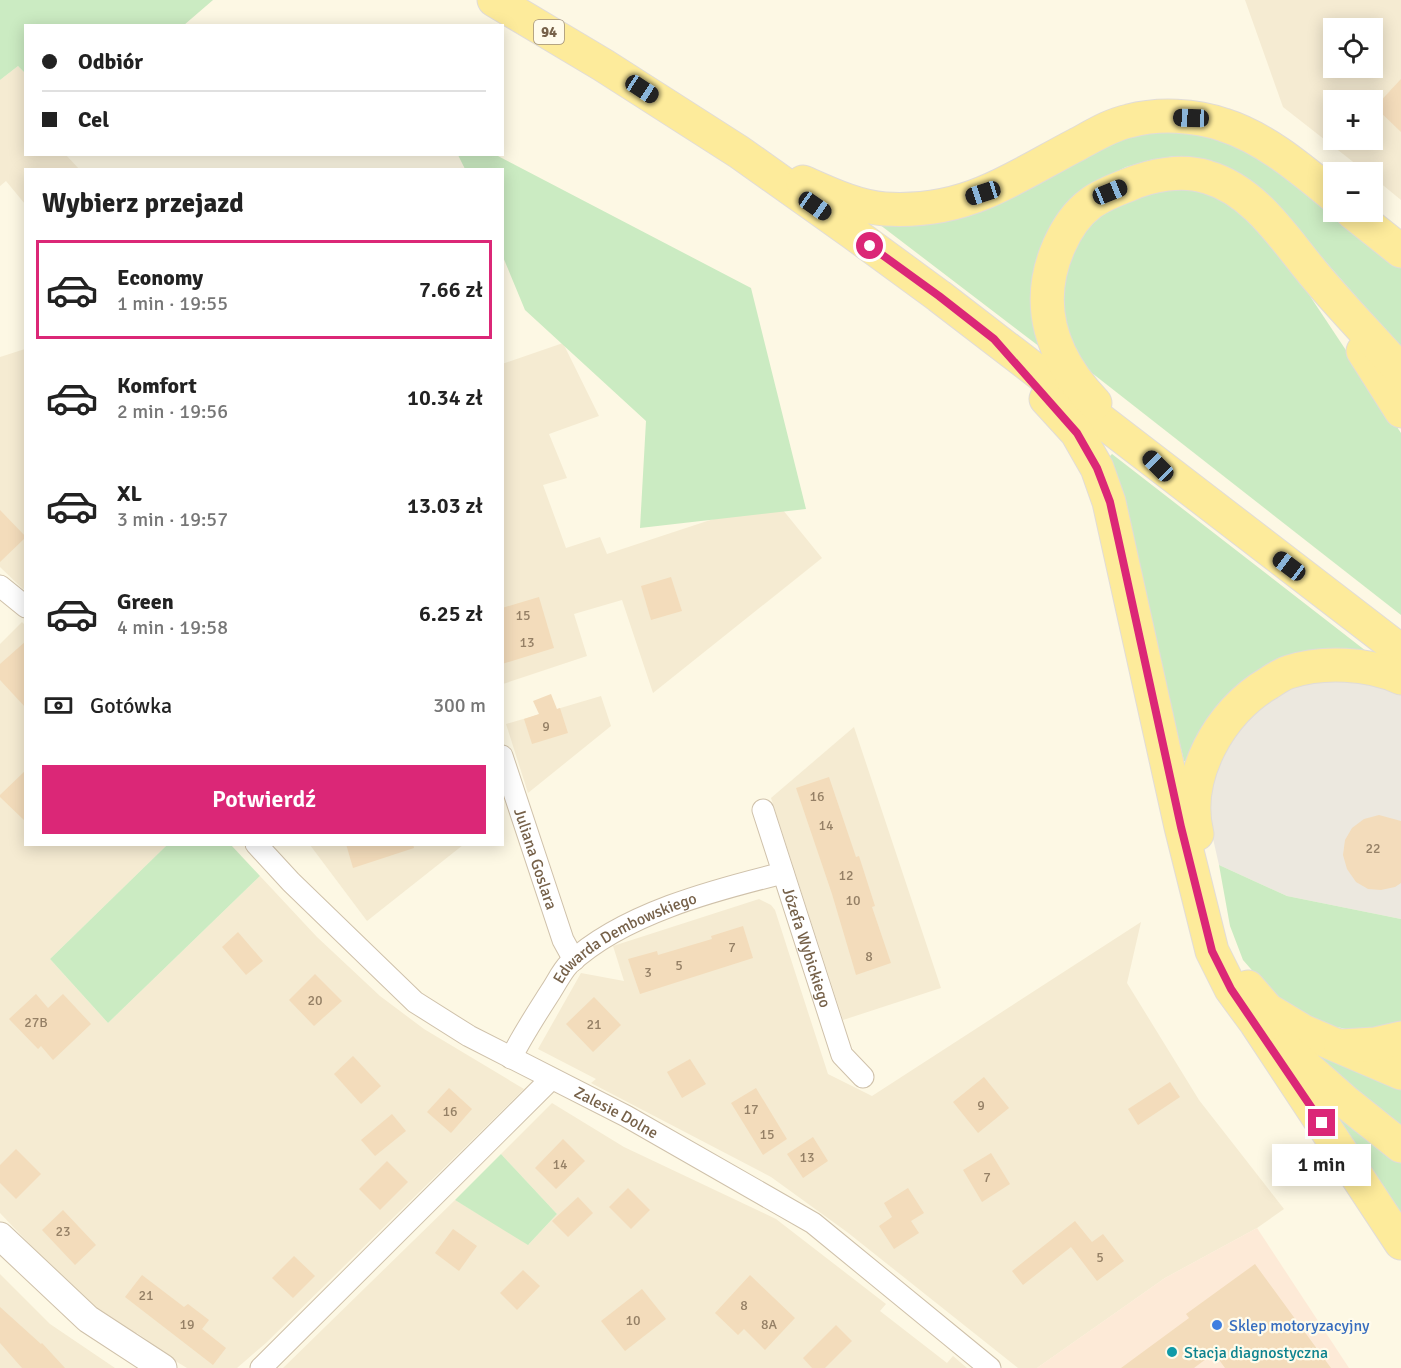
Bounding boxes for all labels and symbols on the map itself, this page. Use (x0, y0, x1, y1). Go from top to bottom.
road number: 94 (534, 20, 564, 44)
car (622, 72, 662, 106)
car (1173, 108, 1209, 128)
car (1090, 177, 1130, 207)
car (963, 179, 1003, 207)
car (795, 188, 835, 224)
route start (856, 232, 883, 259)
car (1139, 447, 1177, 485)
car (1269, 548, 1309, 584)
house number: 15 (515, 607, 531, 624)
house number: 13 (519, 634, 535, 651)
house number: 9 (542, 718, 550, 735)
house number: 16 (809, 788, 825, 805)
street label: Juliana Goslara (509, 805, 561, 912)
house number: 14 (818, 817, 834, 834)
house number: 22 (1365, 840, 1381, 857)
house number: 12 (838, 867, 854, 884)
street label: Józefa Wybickiego (777, 884, 835, 1010)
street label: Edwarda Dembowskiego (549, 889, 699, 987)
house number: 10 (845, 892, 861, 909)
house number: 7 (728, 939, 736, 956)
house number: 8 (865, 948, 873, 965)
house number: 5 (675, 957, 683, 974)
house number: 3 (644, 964, 652, 981)
house number: 20 (307, 992, 323, 1009)
house number: 27B (24, 1014, 48, 1031)
house number: 21 (586, 1016, 602, 1033)
street label: Zalesie Dolne (571, 1082, 662, 1143)
house number: 9 (977, 1097, 985, 1114)
house number: 17 (743, 1101, 759, 1118)
house number: 16 (442, 1103, 458, 1120)
route end (1308, 1109, 1335, 1136)
house number: 15 (759, 1126, 775, 1143)
callout: 1 min (1272, 1144, 1372, 1186)
house number: 13 (799, 1149, 815, 1166)
house number: 14 (552, 1156, 568, 1173)
house number: 7 (983, 1169, 991, 1186)
house number: 23 (55, 1223, 71, 1240)
house number: 5 (1096, 1249, 1104, 1266)
house number: 21 (138, 1287, 154, 1304)
house number: 8 (740, 1297, 748, 1314)
house number: 10 (625, 1312, 641, 1329)
house number: 19 (179, 1316, 195, 1333)
house number: 8A (761, 1316, 777, 1333)
place label: Sklep motoryzacyjny (1229, 1316, 1370, 1336)
marker: Sklep motoryzacyjny (1210, 1318, 1224, 1332)
place label: Stacja diagnostyczna (1184, 1343, 1328, 1363)
marker: Stacja diagnostyczna (1165, 1345, 1179, 1359)

